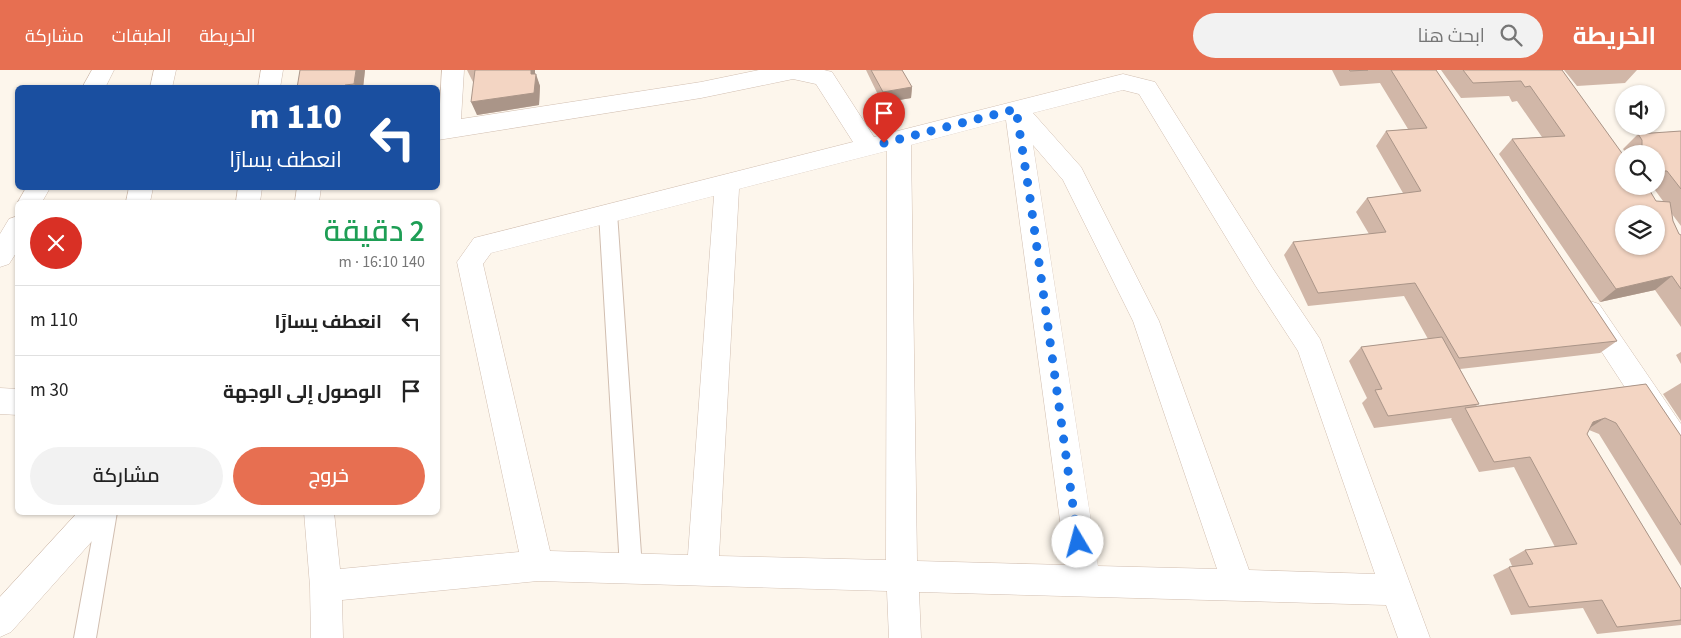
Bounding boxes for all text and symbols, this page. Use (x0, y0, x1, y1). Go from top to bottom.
search box (1193, 13, 1543, 58)
text: الخريطة (1573, 19, 1656, 54)
icon: search (1497, 21, 1525, 49)
text: ابحث هنا (1418, 23, 1485, 50)
text: مشاركة (25, 24, 84, 49)
text: الطبقات (112, 24, 171, 49)
text: الخريطة (199, 24, 256, 49)
map controls (1615, 85, 1665, 255)
button: sound (1615, 85, 1665, 135)
text: 110 m (250, 92, 342, 142)
pin (863, 92, 905, 143)
icon: arrive (870, 99, 898, 127)
icon: left (360, 105, 425, 170)
text: انعطف يسارًا (229, 144, 342, 176)
button: search (1615, 145, 1665, 195)
button: layers (1615, 205, 1665, 255)
text: 2 دقيقة (324, 210, 425, 253)
button: close (30, 217, 82, 269)
text: 140 m · 16:10 (338, 251, 425, 273)
text: 110 m (30, 307, 78, 334)
icon: left (397, 307, 425, 335)
text: انعطف يسارًا (275, 309, 382, 336)
text: 30 m (30, 377, 68, 404)
icon: arrive (397, 377, 425, 405)
text: الوصول إلى الوجهة (223, 379, 382, 406)
button: مشاركة (30, 447, 223, 505)
button: خروج (233, 447, 425, 505)
position arrow (1051, 515, 1103, 567)

